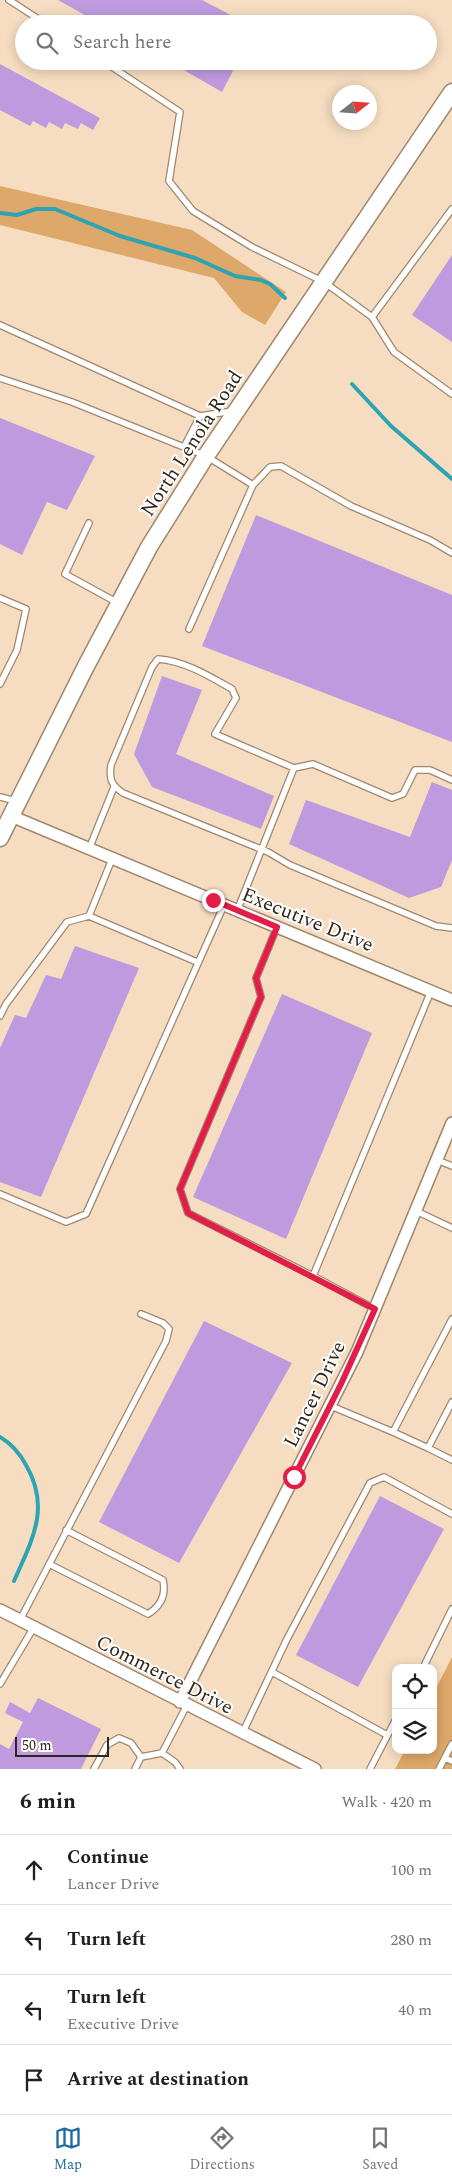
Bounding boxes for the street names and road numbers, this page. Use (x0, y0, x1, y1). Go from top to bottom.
street label: North Lenola Road (133, 365, 250, 523)
street label: Executive Drive (237, 880, 378, 960)
street label: Lancer Drive (276, 1336, 354, 1453)
street label: Commerce Drive (91, 1627, 238, 1722)

